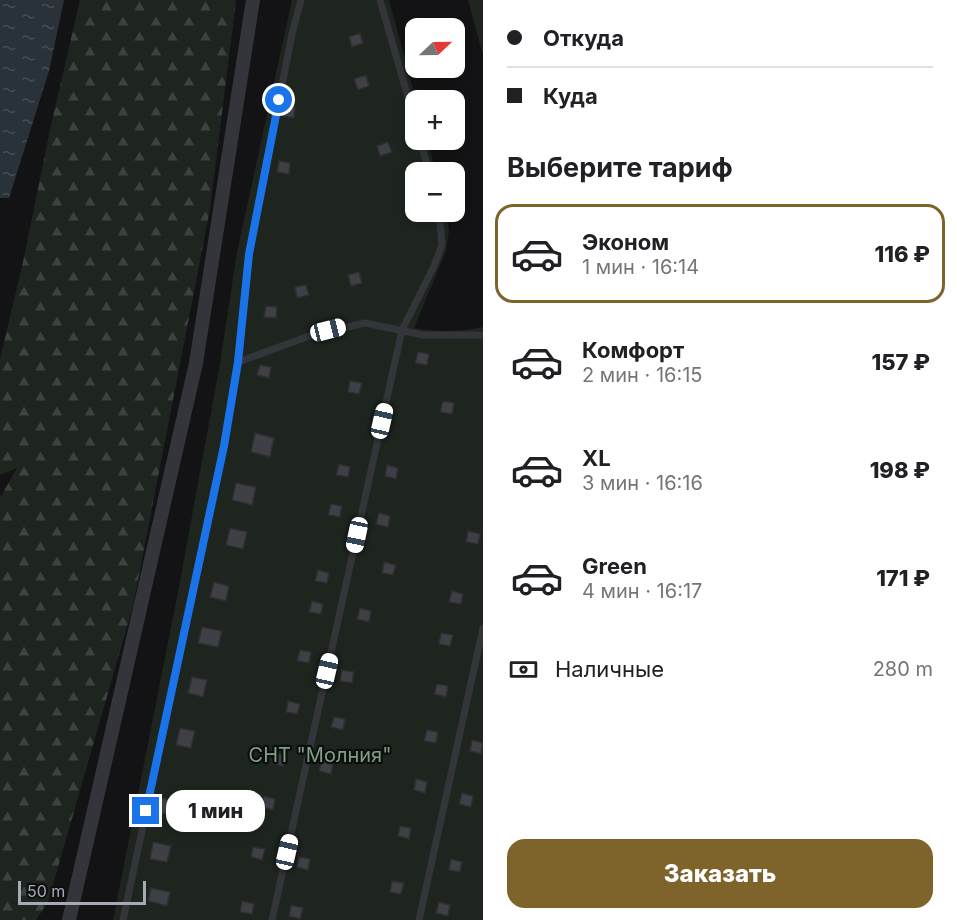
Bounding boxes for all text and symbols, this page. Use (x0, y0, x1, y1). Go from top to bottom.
north arrow (405, 18, 465, 78)
map controls (405, 18, 465, 222)
text: Откуда (543, 25, 624, 51)
text: Куда (543, 83, 598, 109)
route start (265, 86, 292, 113)
button: + (405, 90, 465, 150)
text: Выберите тариф (507, 151, 733, 184)
button: − (405, 162, 465, 222)
icon: car (510, 227, 564, 281)
text: Эконом (582, 229, 669, 255)
text: 116 ₽ (875, 241, 930, 267)
text: 1 мин · 16:14 (582, 255, 699, 279)
car (308, 317, 348, 343)
icon: car (510, 335, 564, 389)
text: Комфорт (582, 337, 684, 363)
text: 157 ₽ (872, 349, 930, 375)
text: 2 мин · 16:15 (582, 363, 702, 387)
car (369, 401, 395, 441)
icon: car (510, 443, 564, 497)
text: XL (582, 445, 611, 471)
text: 198 ₽ (870, 457, 930, 483)
text: 3 мин · 16:16 (582, 471, 703, 495)
car (344, 516, 370, 554)
icon: car (510, 551, 564, 605)
text: Green (582, 553, 647, 579)
text: 171 ₽ (876, 565, 930, 591)
text: 4 мин · 16:17 (582, 579, 702, 603)
car (314, 651, 340, 691)
icon: cash (507, 653, 540, 686)
text: Наличные (555, 656, 664, 682)
text: 280 m (873, 657, 933, 681)
park label: СНТ "Молния" (249, 743, 391, 767)
callout: 1 мин (167, 790, 266, 832)
route end (132, 797, 159, 824)
text: 1 мин (188, 799, 243, 823)
car (274, 832, 300, 872)
button: Заказать (507, 839, 933, 908)
scale bar (18, 878, 146, 906)
text: 50 m (27, 881, 65, 901)

